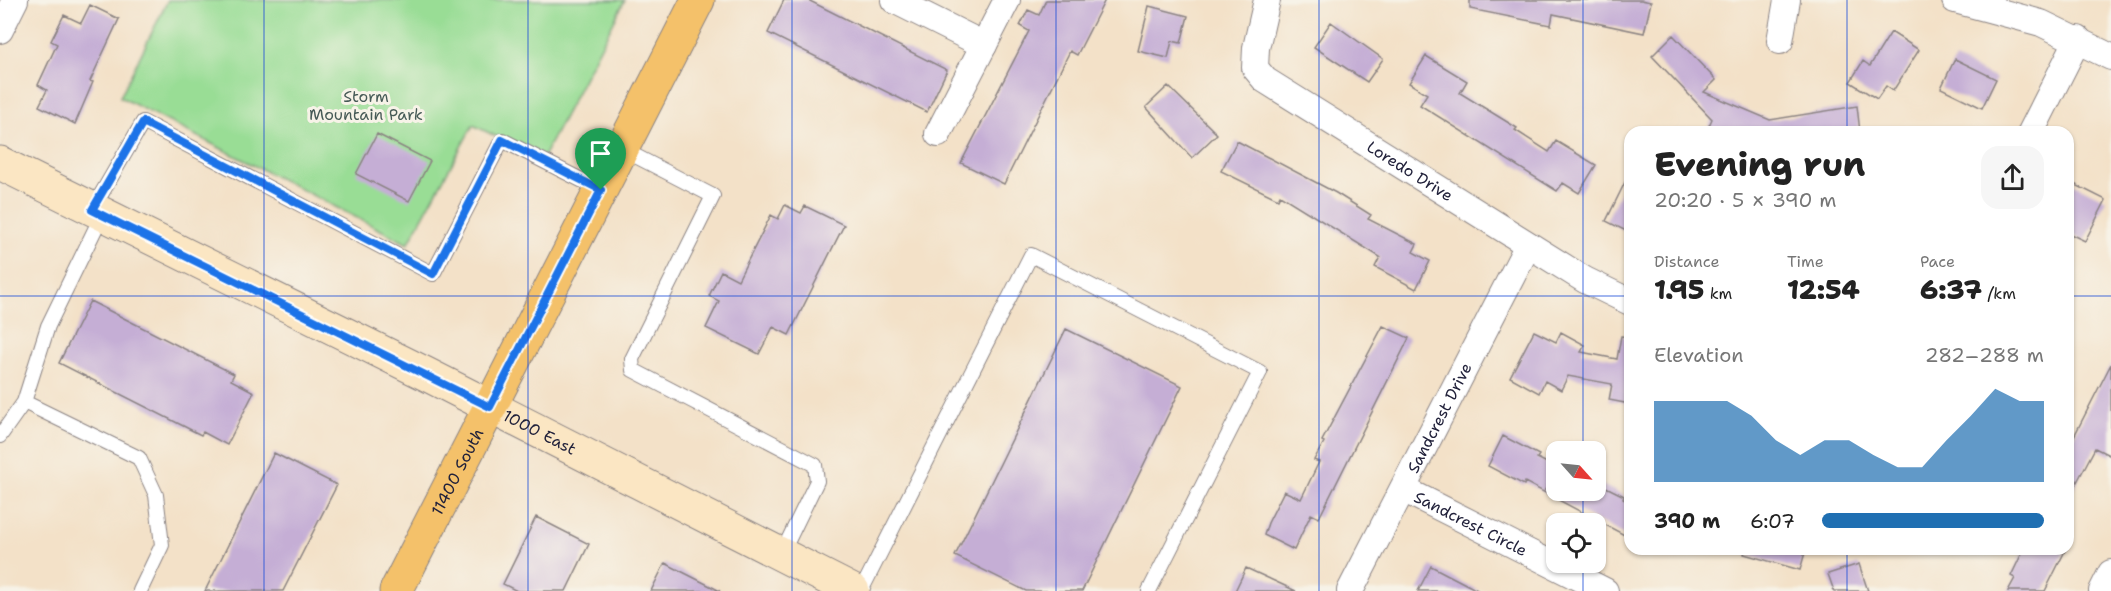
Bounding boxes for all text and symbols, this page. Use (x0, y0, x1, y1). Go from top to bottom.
park label: Storm Mountain Park (309, 86, 423, 125)
pin (575, 128, 626, 190)
street label: Loredo Drive (1363, 136, 1457, 206)
icon: arrive (584, 137, 617, 170)
text: Evening run (1654, 142, 1865, 187)
button: share (1981, 146, 2044, 209)
text: 20:20 · 5 × 390 m (1654, 187, 1837, 213)
text: Distance (1654, 251, 1720, 272)
text: Time (1787, 251, 1824, 272)
text: Pace (1920, 251, 1955, 272)
text: 1.95 (1654, 272, 1704, 307)
text: 12:54 (1787, 272, 1860, 307)
text: 6:37 (1920, 272, 1982, 307)
text: km (1704, 283, 1732, 304)
text: /km (1982, 283, 2016, 304)
text: Elevation (1654, 342, 1744, 368)
text: 282–288 m (1925, 342, 2044, 368)
street label: Sandcrest Drive (1402, 359, 1476, 476)
street label: 1000 East (500, 404, 580, 459)
street label: 11400 South (426, 424, 488, 519)
north arrow (1546, 441, 1606, 501)
map controls (1546, 441, 1606, 573)
street label: Sandcrest Circle (1411, 486, 1531, 561)
text: 390 m (1654, 508, 1720, 534)
text: 6:07 (1750, 508, 1795, 534)
button: locate (1546, 513, 1606, 573)

